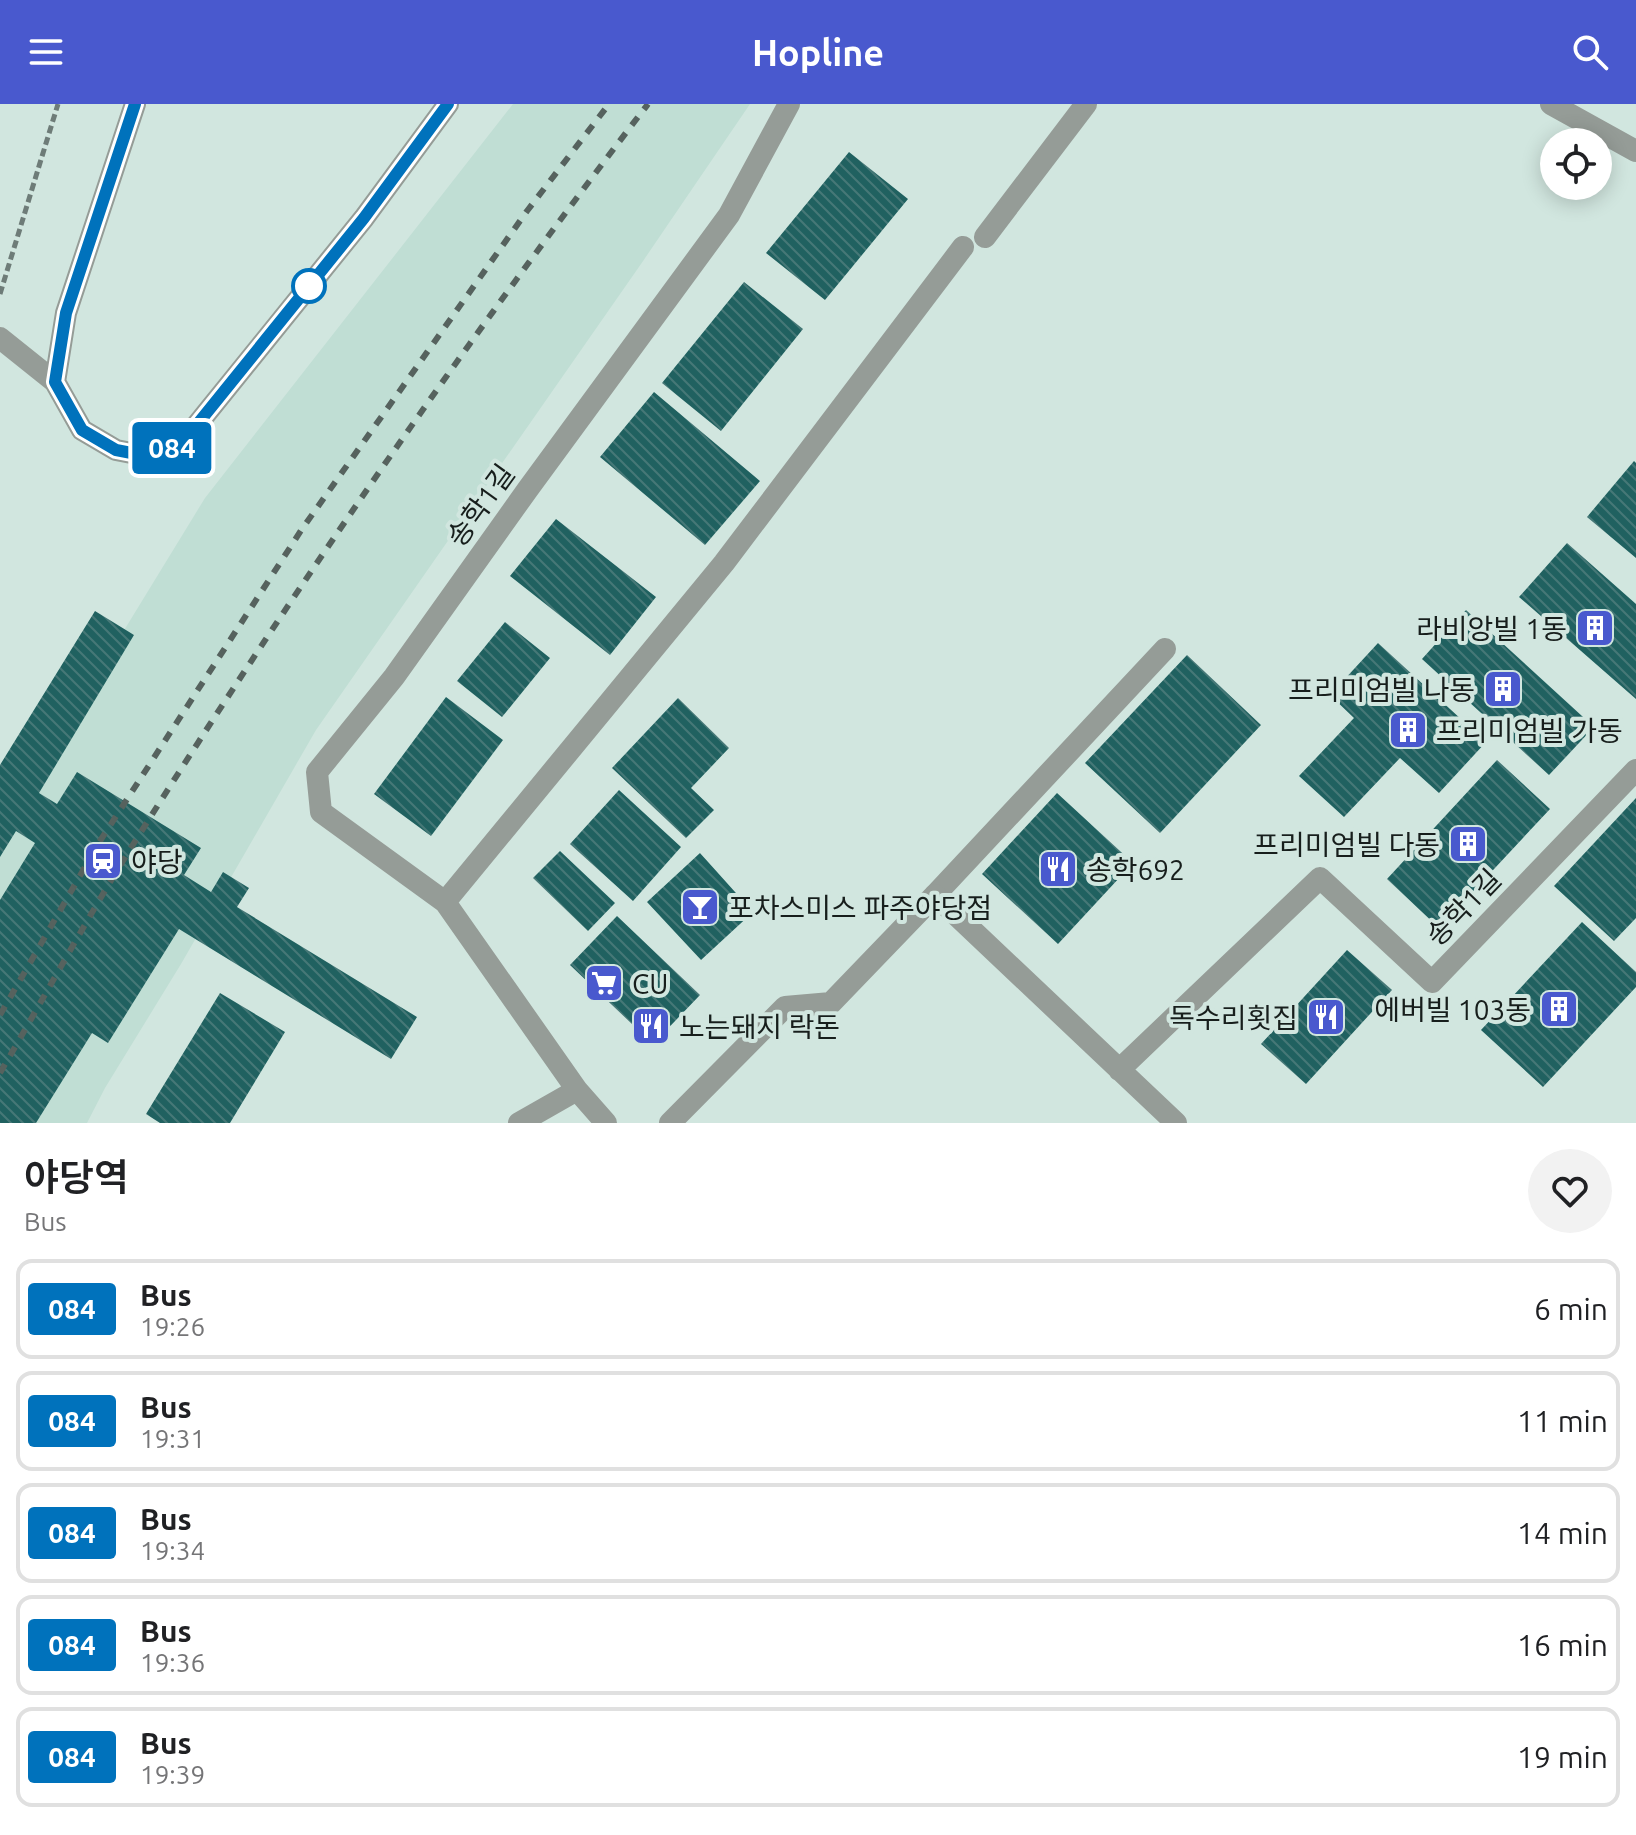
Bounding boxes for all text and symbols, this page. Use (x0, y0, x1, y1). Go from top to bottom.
icon: menu (24, 30, 68, 74)
icon: search (1568, 30, 1612, 74)
text: Hopline (752, 32, 884, 73)
map controls (1540, 128, 1612, 200)
button: locate (1540, 128, 1612, 200)
unlabelled marker (292, 269, 326, 303)
line badge: 084 (126, 422, 218, 474)
text: 084 (148, 432, 196, 463)
street label: 송학1길 (440, 458, 520, 552)
building icon: 라비앙빌 1동 (1574, 607, 1616, 649)
place label: 라비앙빌 1동 (1416, 613, 1567, 644)
building icon: 프리미엄빌 나동 (1482, 668, 1524, 710)
place label: 프리미엄빌 나동 (1288, 674, 1475, 705)
building icon: 프리미엄빌 가동 (1387, 709, 1429, 751)
place label: 프리미엄빌 가동 (1436, 715, 1623, 746)
building icon: 프리미엄빌 다동 (1447, 823, 1489, 865)
place label: 프리미엄빌 다동 (1253, 829, 1440, 860)
station icon: 야당 (82, 840, 124, 882)
place label: 야당 (131, 846, 183, 877)
restaurant icon: 송학692 (1037, 848, 1079, 890)
place label: 송학692 (1086, 854, 1185, 885)
street label: 송학1길 (1420, 863, 1506, 951)
bar icon: 포차스미스 파주야당점 (679, 886, 721, 928)
place label: 포차스미스 파주야당점 (728, 892, 992, 923)
supermarket icon: CU (583, 962, 625, 1004)
place label: CU (632, 968, 668, 999)
building icon: 에버빌 103동 (1538, 988, 1580, 1030)
place label: 에버빌 103동 (1374, 994, 1531, 1025)
restaurant icon: 독수리횟집 (1305, 996, 1347, 1038)
place label: 독수리횟집 (1169, 1002, 1298, 1033)
restaurant icon: 노는돼지 락돈 (630, 1005, 672, 1047)
place label: 노는돼지 락돈 (679, 1011, 840, 1042)
button: heart (1528, 1149, 1612, 1233)
text: 야당역 (24, 1156, 129, 1198)
text: Bus (24, 1207, 67, 1236)
text: Bus (140, 1278, 192, 1312)
text: 6 min (1534, 1292, 1608, 1326)
text: 084 (48, 1293, 96, 1324)
text: 19:26 (140, 1312, 205, 1341)
text: Bus (140, 1390, 192, 1424)
text: 11 min (1517, 1404, 1608, 1438)
text: 084 (48, 1405, 96, 1436)
text: 19:31 (140, 1424, 205, 1453)
text: Bus (140, 1502, 192, 1536)
text: 14 min (1517, 1516, 1608, 1550)
text: 084 (48, 1517, 96, 1548)
text: 19:34 (140, 1536, 205, 1565)
text: Bus (140, 1614, 192, 1648)
text: 16 min (1517, 1628, 1608, 1662)
text: 084 (48, 1629, 96, 1660)
text: 19:36 (140, 1648, 205, 1677)
text: Bus (140, 1726, 192, 1760)
text: 19 min (1517, 1740, 1608, 1774)
text: 084 (48, 1741, 96, 1772)
text: 19:39 (140, 1760, 205, 1789)

